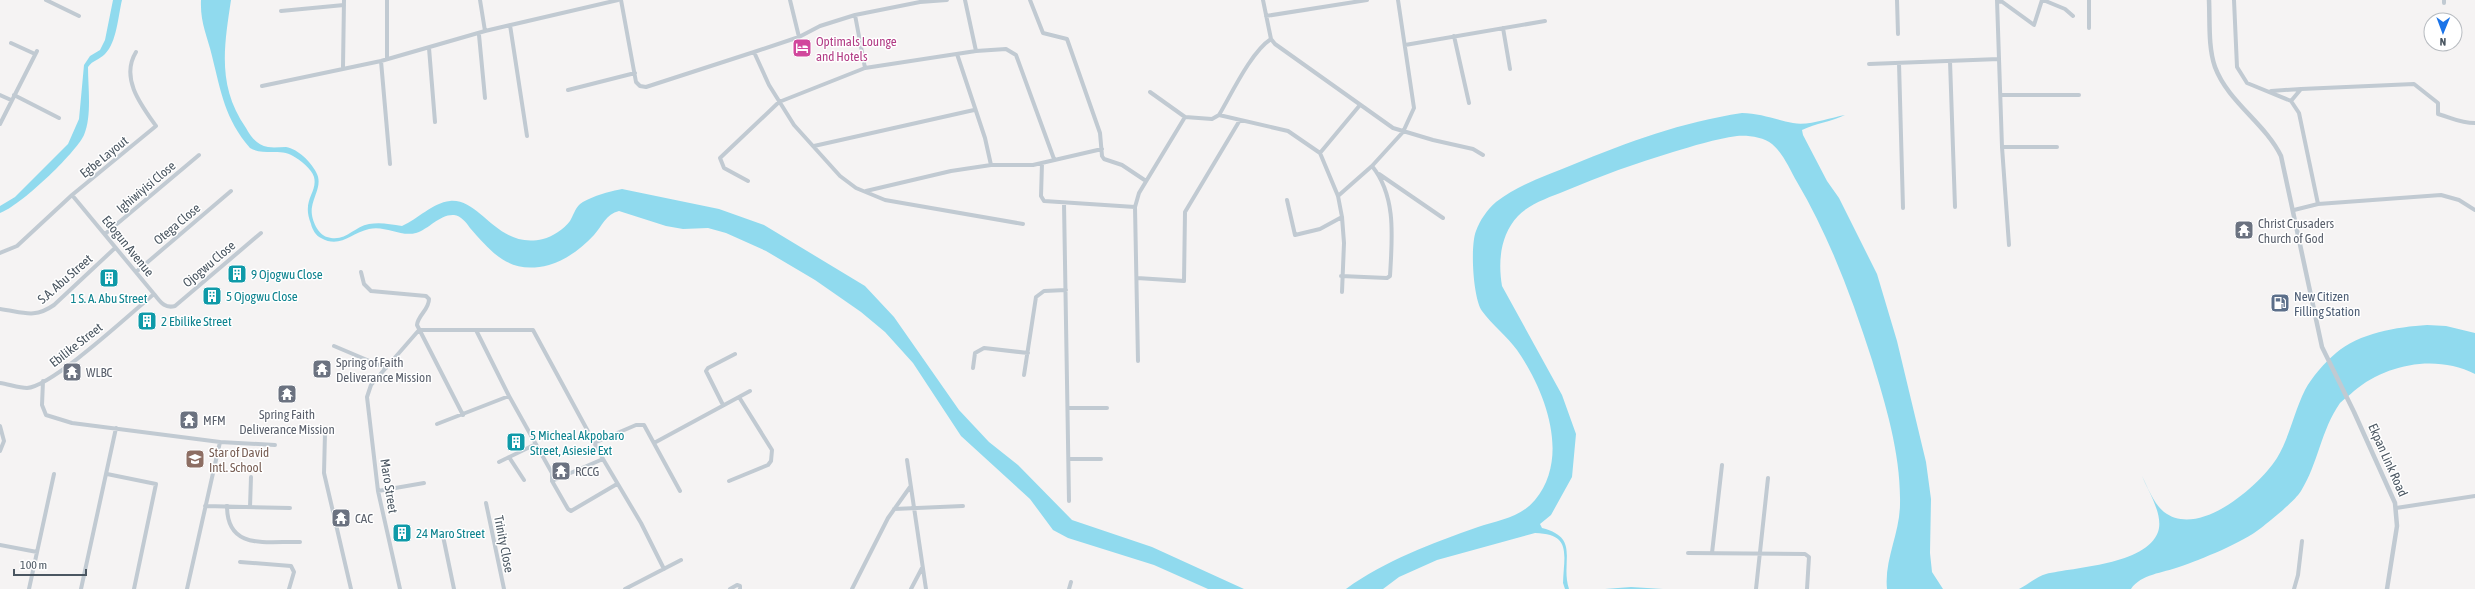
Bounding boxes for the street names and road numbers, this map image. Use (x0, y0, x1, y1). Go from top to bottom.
street label: Egbe Layout (77, 133, 131, 181)
street label: Ighiwiyisi Close (113, 158, 179, 216)
street label: Otega Close (151, 200, 203, 248)
street label: Edogun Avenue (99, 213, 157, 279)
street label: Ojogwu Close (180, 238, 238, 290)
street label: S.A. Abu Street (35, 251, 96, 307)
street label: Ebilike Street (47, 320, 106, 370)
street label: Ekpan Link Road (2365, 421, 2411, 499)
street label: Maro Street (377, 458, 401, 515)
street label: Trinity Close (491, 514, 517, 574)

